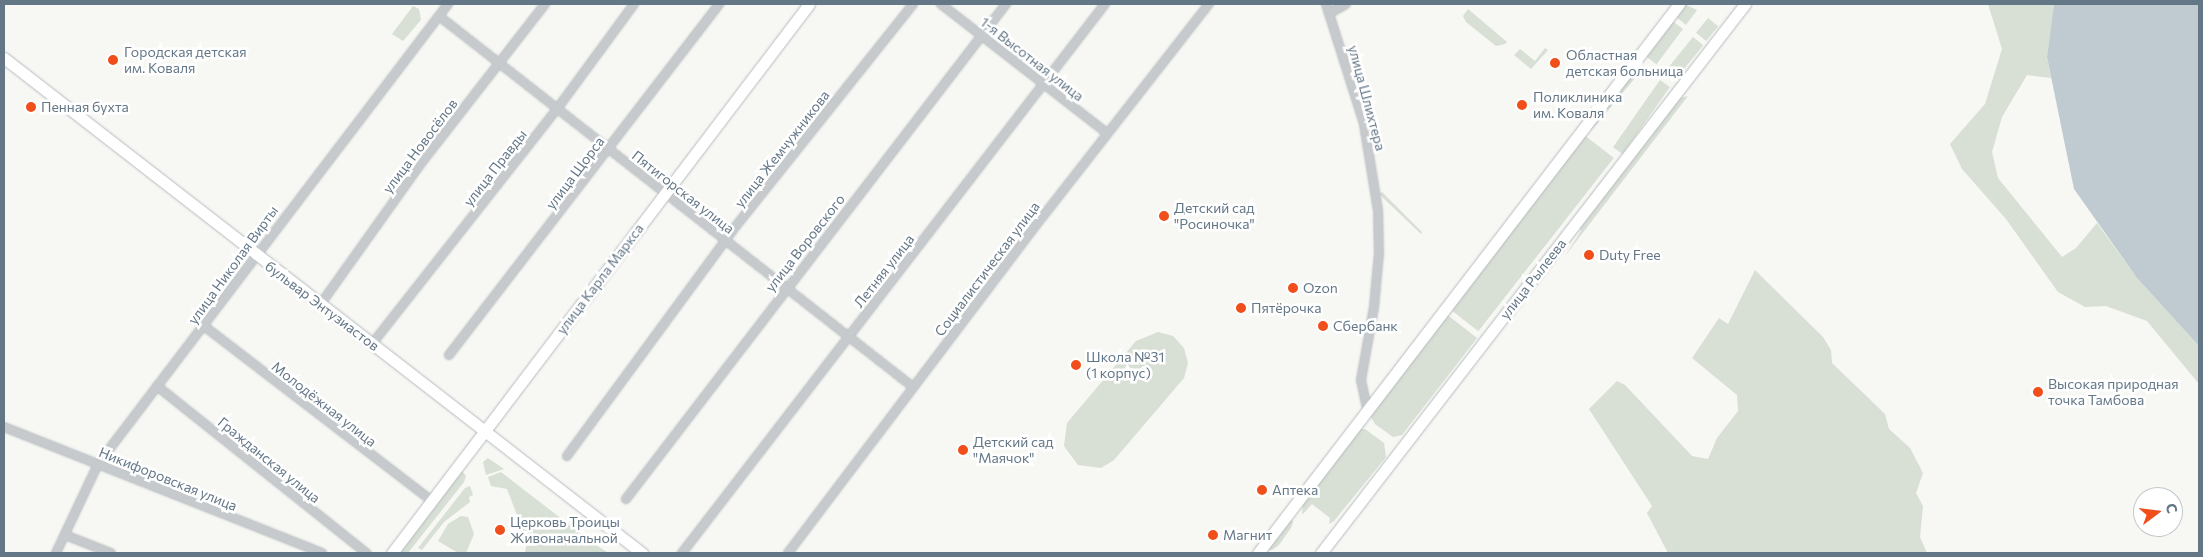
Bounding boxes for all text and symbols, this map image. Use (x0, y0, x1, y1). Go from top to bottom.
street label: 1-я Высотная улица (977, 13, 1087, 105)
street label: улица Шлихтера (1345, 43, 1389, 153)
place label: Городская детская им. Коваля (124, 44, 247, 76)
place label: Областная детская больница (1566, 47, 1683, 80)
marker: Городская детская им. Коваля (106, 53, 120, 67)
marker: Областная детская больница (1548, 56, 1562, 70)
street label: улица Жемчужникова (731, 87, 833, 211)
place label: Поликлиника им. Коваля (1533, 89, 1622, 121)
street label: улица Новосёлов (379, 95, 461, 197)
marker: Поликлиника им. Коваля (1515, 98, 1529, 112)
place label: Пенная бухта (41, 99, 129, 115)
marker: Пенная бухта (25, 101, 37, 113)
street label: улица Правды (460, 126, 530, 210)
street label: улица Щорса (542, 133, 608, 213)
street label: Пятигорская улица (629, 147, 737, 237)
street label: улица Воровского (762, 191, 848, 295)
street label: Социалистическая улица (931, 199, 1043, 339)
place label: Детский сад "Росиночка" (1174, 200, 1255, 232)
street label: улица Николая Вирты (184, 203, 282, 327)
marker: Детский сад "Росиночка" (1158, 210, 1170, 222)
street label: улица Карла Маркса (553, 220, 647, 338)
street label: Летняя улица (850, 231, 918, 311)
street label: улица Рылеева (1496, 235, 1570, 323)
place label: Duty Free (1599, 247, 1661, 263)
marker: Duty Free (1583, 249, 1595, 261)
street label: бульвар Энтузиастов (262, 258, 382, 354)
place label: Ozon (1303, 280, 1338, 296)
marker: Ozon (1287, 282, 1299, 294)
place label: Пятёрочка (1251, 300, 1321, 316)
marker: Пятёрочка (1235, 302, 1247, 314)
place label: Сбербанк (1333, 318, 1398, 334)
marker: Сбербанк (1317, 320, 1329, 332)
place label: Школа №31 (1 корпус) (1086, 349, 1164, 382)
street label: Молодёжная улица (268, 358, 380, 450)
marker: Школа №31 (1 корпус) (1070, 359, 1082, 371)
place label: Высокая природная точка Тамбова (2048, 376, 2179, 408)
marker: Высокая природная точка Тамбова (2032, 386, 2044, 398)
street label: Гражданская улица (214, 414, 324, 506)
place label: Детский сад "Маячок" (973, 434, 1053, 467)
street label: Никифоровская улица (97, 444, 239, 514)
marker: Детский сад "Маячок" (957, 444, 969, 456)
place label: Аптека (1272, 482, 1318, 498)
marker: Аптека (1256, 484, 1268, 496)
north arrow (2133, 487, 2183, 537)
text: С (2163, 501, 2181, 515)
place label: Церковь Троицы Живоначальной (510, 514, 620, 546)
marker: Церковь Троицы Живоначальной (494, 524, 506, 536)
place label: Магнит (1223, 527, 1272, 543)
marker: Магнит (1207, 529, 1219, 541)

